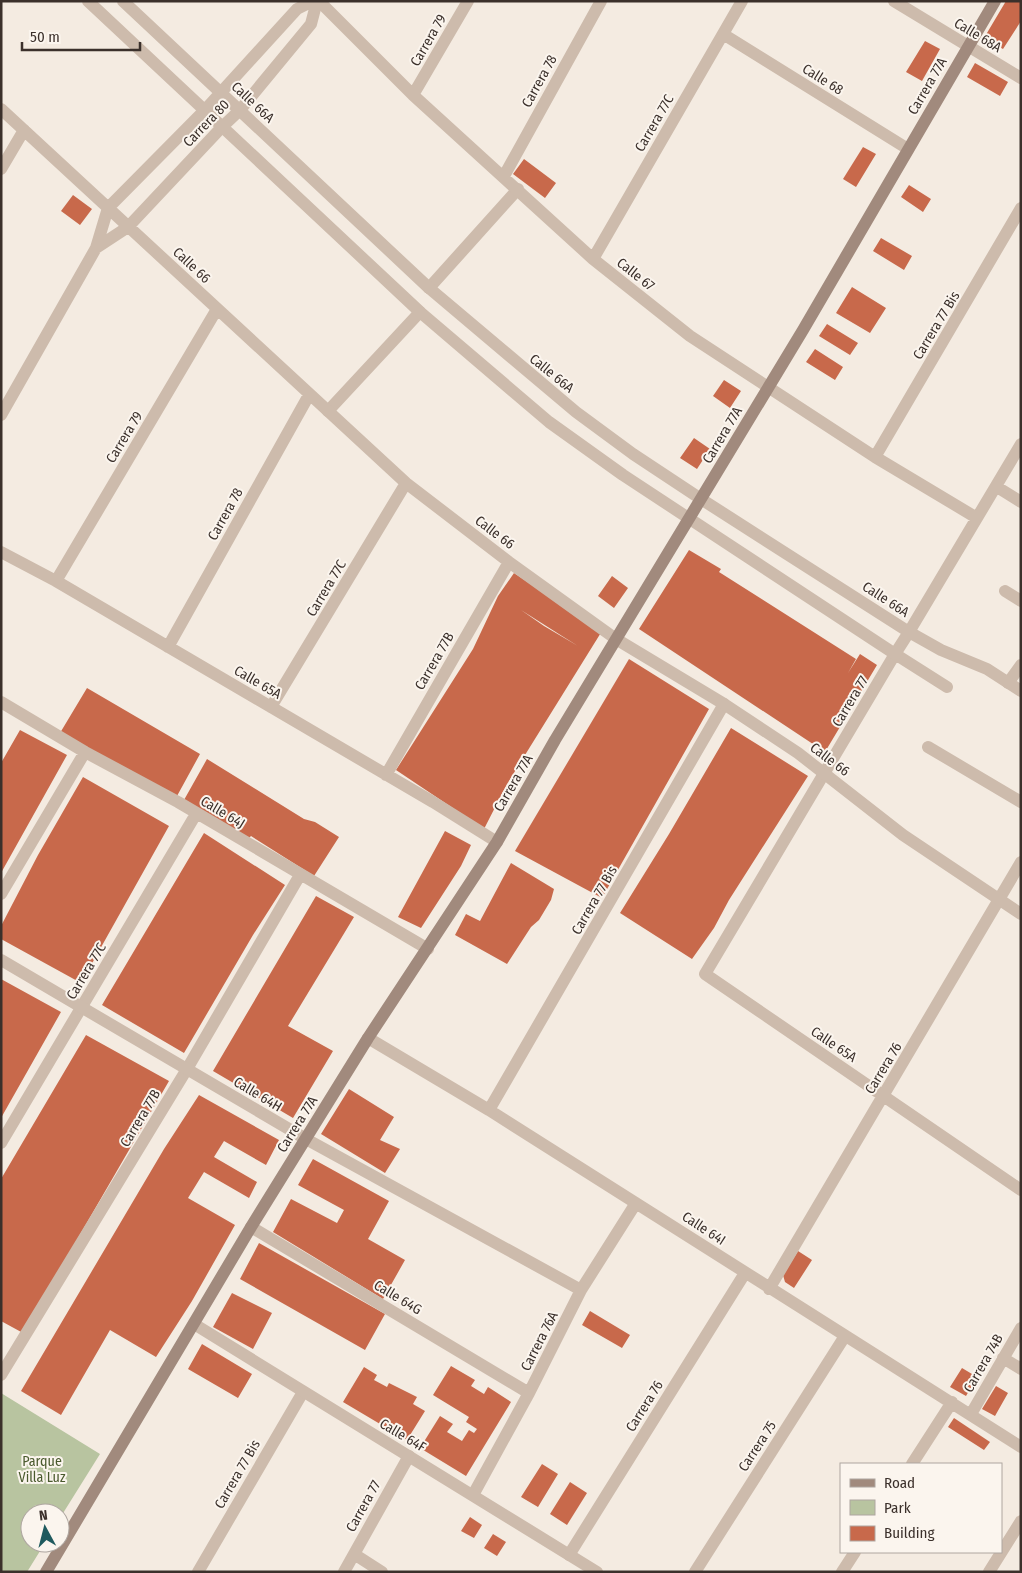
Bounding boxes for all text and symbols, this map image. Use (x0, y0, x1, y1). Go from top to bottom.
street label: Carrera 79 (407, 11, 450, 69)
street label: Calle 68A (951, 15, 1005, 57)
scale bar (22, 20, 140, 52)
text: 50 m (30, 28, 60, 46)
street label: Carrera 78 (518, 52, 561, 110)
street label: Carrera 77A (904, 54, 951, 118)
street label: Calle 68 (799, 60, 846, 99)
street label: Calle 66A (228, 78, 278, 127)
street label: Carrera 77C (631, 92, 678, 155)
street label: Carrera 80 (180, 96, 233, 150)
street label: Calle 66 (169, 244, 214, 287)
street label: Calle 67 (613, 254, 658, 295)
street label: Carrera 77 Bis (909, 288, 963, 362)
street label: Calle 66A (526, 350, 578, 397)
street label: Carrera 77A (699, 403, 746, 467)
street label: Carrera 79 (102, 408, 146, 466)
street label: Carrera 78 (204, 485, 247, 543)
street label: Calle 66 (472, 512, 518, 553)
street label: Carrera 77C (303, 557, 350, 620)
street label: Calle 66A (859, 578, 913, 621)
street label: Carrera 77B (411, 629, 458, 693)
street label: Calle 65A (231, 662, 285, 703)
street label: Carrera 77 (829, 673, 872, 730)
street label: Calle 66 (807, 739, 853, 780)
street label: Carrera 77A (490, 751, 537, 815)
street label: Calle 64J (197, 793, 248, 832)
street label: Carrera 77 Bis (568, 863, 621, 938)
street label: Carrera 77C (63, 940, 110, 1003)
street label: Calle 65A (807, 1023, 861, 1066)
street label: Carrera 76 (861, 1039, 905, 1097)
street label: Calle 64H (230, 1073, 285, 1115)
street label: Carrera 77B (117, 1086, 164, 1150)
street label: Carrera 77A (274, 1092, 322, 1156)
street label: Calle 64I (679, 1208, 729, 1249)
street label: Calle 64G (371, 1277, 425, 1318)
street label: Carrera 76A (517, 1308, 562, 1374)
street label: Carrera 74B (960, 1331, 1007, 1395)
street label: Carrera 76 (622, 1378, 667, 1435)
street label: Calle 64F (376, 1415, 429, 1456)
street label: Carrera 75 (735, 1418, 780, 1475)
street label: Carrera 77 Bis (211, 1437, 264, 1512)
park label: Parque Villa Luz (19, 1453, 66, 1486)
legend (840, 1463, 1002, 1553)
text: Road (884, 1474, 915, 1492)
street label: Carrera 77 (342, 1477, 385, 1535)
text: Park (884, 1499, 911, 1517)
north arrow (20, 1503, 70, 1553)
text: N (38, 1507, 49, 1525)
text: Building (884, 1524, 935, 1542)

